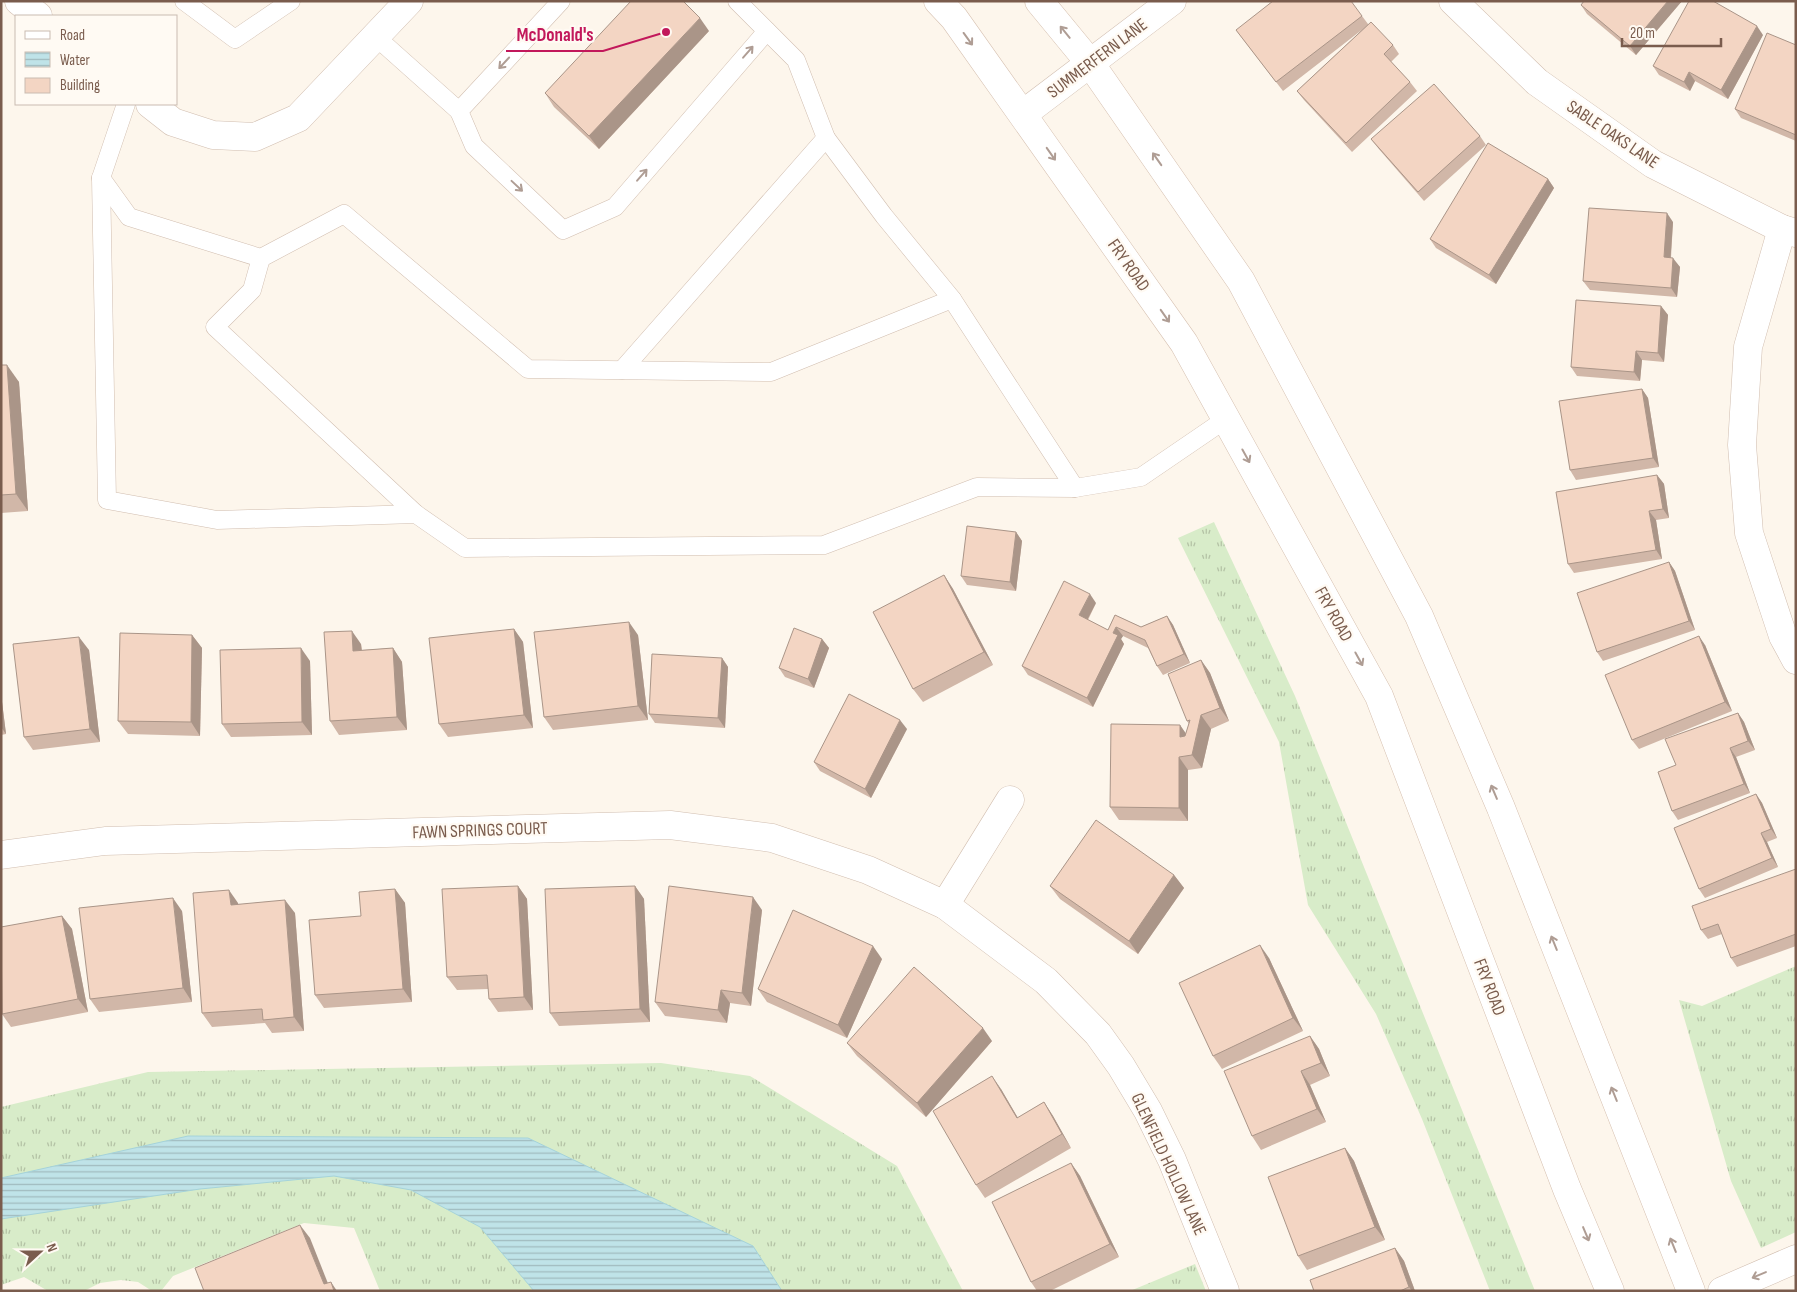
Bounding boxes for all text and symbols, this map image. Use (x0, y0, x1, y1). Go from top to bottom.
street label: SUMMERFERN LANE (1043, 14, 1151, 103)
legend (15, 15, 178, 105)
scale bar (1622, 15, 1721, 47)
callout: McDonald's (506, 17, 603, 51)
text: McDonald's (516, 24, 594, 47)
text: 20 m (1630, 24, 1655, 43)
text: Road (60, 26, 85, 45)
one-way arrow (1059, 26, 1070, 39)
one-way arrow (963, 32, 974, 45)
one-way arrow (743, 46, 754, 59)
text: Water (60, 51, 91, 70)
one-way arrow (498, 56, 510, 69)
text: Building (60, 76, 100, 95)
street label: SABLE OAKS LANE (1563, 96, 1663, 173)
one-way arrow (1046, 147, 1056, 161)
one-way arrow (1152, 153, 1162, 167)
one-way arrow (636, 169, 648, 182)
one-way arrow (510, 180, 523, 192)
street label: FRY ROAD (1103, 235, 1154, 295)
one-way arrow (1160, 308, 1170, 322)
one-way arrow (1242, 448, 1252, 463)
street label: FRY ROAD (1310, 583, 1357, 645)
one-way arrow (1354, 652, 1364, 666)
one-way arrow (1488, 785, 1498, 800)
street label: FAWN SPRINGS COURT (412, 818, 548, 843)
one-way arrow (1549, 936, 1558, 951)
street label: FRY ROAD (1469, 956, 1510, 1019)
one-way arrow (1608, 1087, 1618, 1102)
street label: GLENFIELD HOLLOW LANE (1126, 1090, 1211, 1239)
one-way arrow (1582, 1226, 1591, 1241)
north arrow (15, 1227, 65, 1277)
one-way arrow (1668, 1238, 1677, 1254)
text: N (42, 1241, 61, 1254)
one-way arrow (1752, 1270, 1767, 1280)

